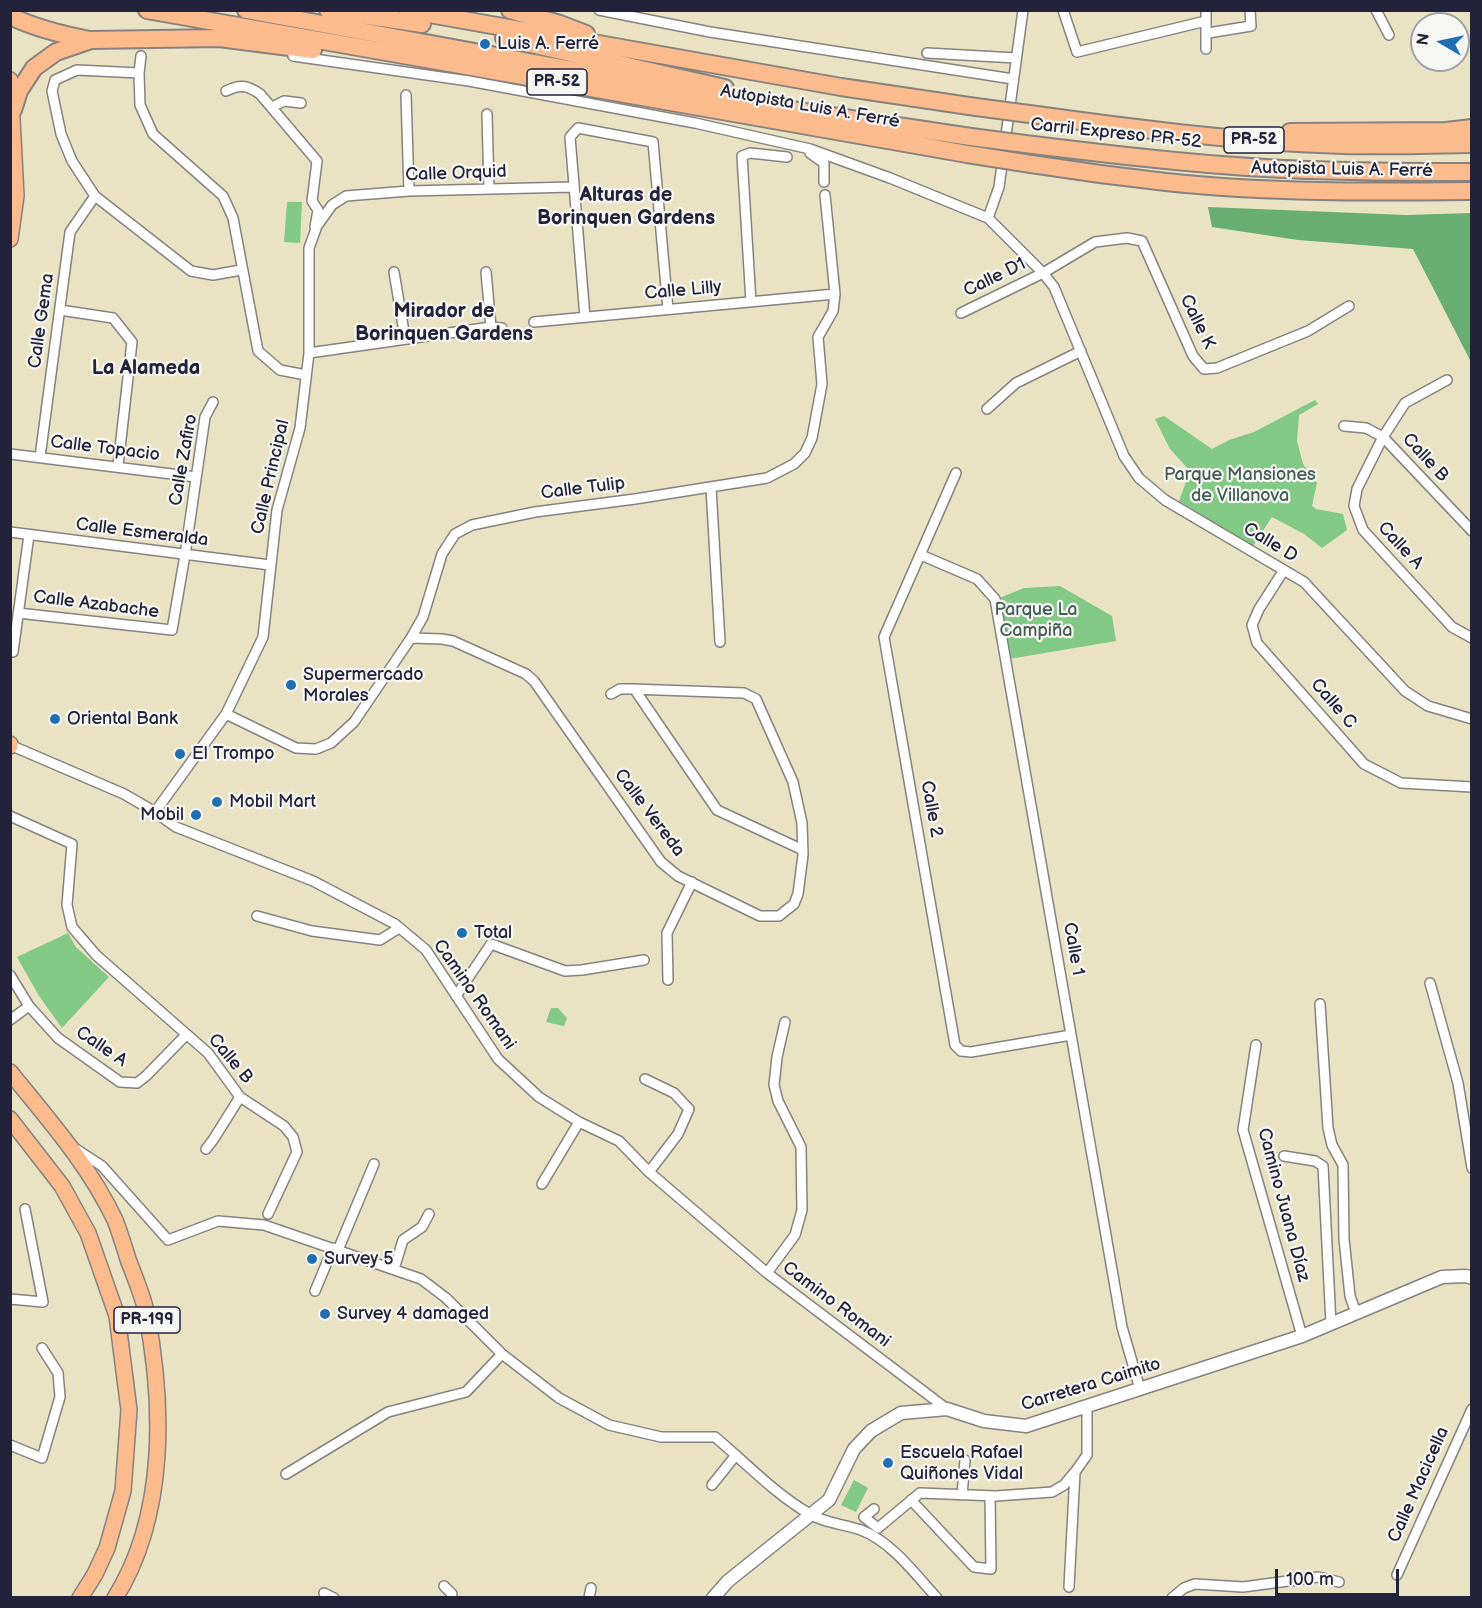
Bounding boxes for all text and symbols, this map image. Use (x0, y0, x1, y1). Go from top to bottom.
north arrow (1410, 12, 1470, 72)
text: N (1413, 32, 1434, 47)
place label: Luis A. Ferré (497, 33, 599, 55)
marker: Luis A. Ferré (478, 37, 492, 51)
road number: PR-52 (527, 69, 587, 95)
street label: Autopista Luis A. Ferré (719, 81, 901, 133)
street label: Carril Expreso PR-52 (1029, 114, 1203, 154)
road number: PR-52 (1224, 127, 1284, 153)
street label: Autopista Luis A. Ferré (1251, 158, 1433, 182)
street label: Calle Orquid (405, 161, 507, 187)
district label: Alturas de Borinquen Gardens (537, 184, 715, 231)
street label: Calle D1 (960, 254, 1030, 302)
street label: Calle Gema (25, 272, 59, 370)
street label: Calle Lilly (644, 277, 722, 305)
street label: Calle K (1175, 291, 1219, 353)
district label: Mirador de Borinquen Gardens (355, 300, 533, 347)
district label: La Alameda (92, 357, 200, 381)
street label: Calle Zafiro (165, 412, 203, 508)
street label: Calle Principal (247, 418, 295, 536)
street label: Calle B (1397, 429, 1453, 487)
street label: Calle Topacio (49, 432, 161, 466)
park label: Parque Mansiones de Villanova (1164, 464, 1316, 506)
street label: Calle Tulip (540, 473, 626, 505)
street label: Calle Esmeralda (74, 514, 210, 552)
street label: Calle D (1239, 518, 1301, 568)
street label: Calle A (1373, 518, 1427, 574)
street label: Calle Azabache (32, 587, 160, 623)
park label: Parque La Campiña (995, 599, 1077, 642)
place label: Supermercado Morales (303, 664, 424, 706)
street label: Calle C (1305, 675, 1361, 733)
marker: Supermercado Morales (284, 678, 298, 692)
place label: Oriental Bank (67, 708, 178, 730)
marker: Oriental Bank (48, 712, 62, 726)
place label: El Trompo (192, 743, 275, 765)
marker: El Trompo (173, 747, 187, 761)
street label: Calle Vereda (609, 765, 689, 861)
street label: Calle 2 (915, 779, 947, 839)
place label: Mobil Mart (229, 791, 316, 813)
marker: Mobil Mart (210, 795, 224, 809)
place label: Mobil (140, 804, 184, 826)
marker: Mobil (189, 808, 203, 822)
street label: Calle 1 (1058, 921, 1088, 977)
place label: Total (474, 922, 512, 944)
marker: Total (455, 926, 469, 940)
street label: Camino Romani (428, 936, 520, 1054)
street label: Calle A (71, 1022, 131, 1072)
street label: Calle B (203, 1030, 257, 1088)
street label: Camino Juana Díaz (1252, 1126, 1314, 1284)
place label: Survey 5 (324, 1248, 394, 1270)
marker: Survey 5 (305, 1252, 319, 1266)
street label: Camino Romani (778, 1257, 894, 1353)
place label: Survey 4 damaged (337, 1303, 489, 1325)
road number: PR-199 (114, 1307, 180, 1333)
marker: Survey 4 damaged (318, 1307, 332, 1321)
street label: Carretera Caimito (1019, 1354, 1163, 1416)
street label: Calle Macicella (1384, 1424, 1454, 1546)
place label: Escuela Rafael Quiñones Vidal (900, 1442, 1023, 1484)
marker: Escuela Rafael Quiñones Vidal (881, 1456, 895, 1470)
scale bar (1278, 1557, 1402, 1595)
text: 100 m (1286, 1569, 1334, 1590)

